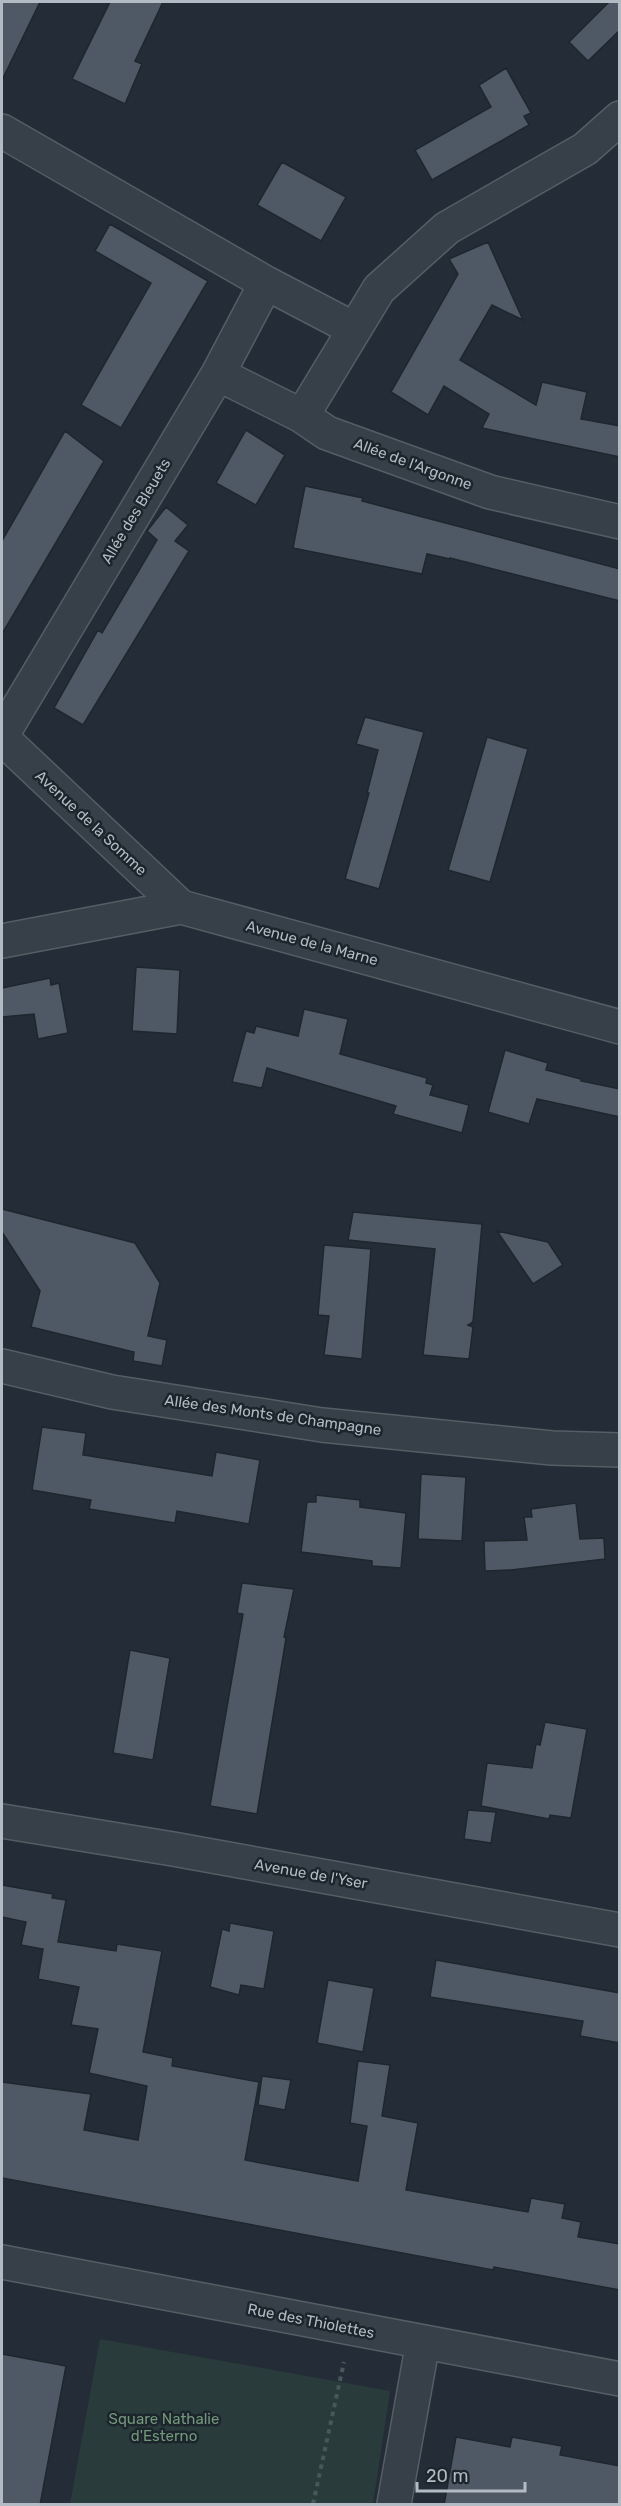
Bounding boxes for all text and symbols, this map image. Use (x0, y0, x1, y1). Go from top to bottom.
street label: Allée de l'Argonne (351, 434, 475, 494)
street label: Allée des Bleuets (98, 455, 175, 567)
street label: Avenue de la Somme (32, 767, 150, 879)
street label: Avenue de la Marne (244, 917, 380, 969)
street label: Allée des Monts de Champagne (164, 1391, 382, 1439)
street label: Avenue de l'Yser (253, 1855, 369, 1893)
street label: Rue des Thiolettes (246, 2300, 376, 2342)
park label: Square Nathalie d'Esterno (109, 2410, 219, 2445)
scale bar (417, 2455, 525, 2493)
text: 20 m (426, 2465, 468, 2487)

